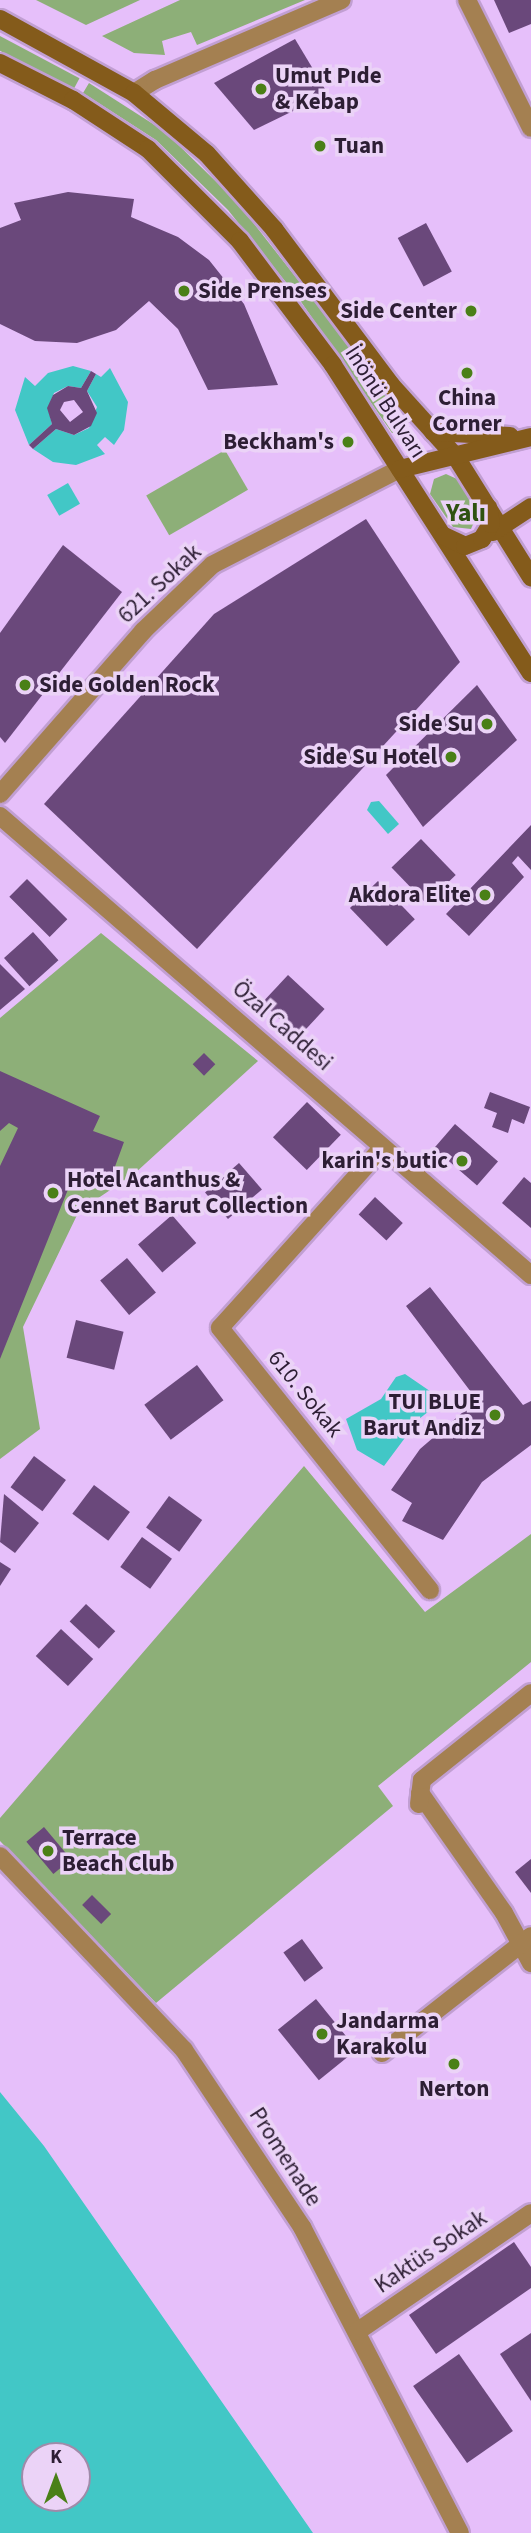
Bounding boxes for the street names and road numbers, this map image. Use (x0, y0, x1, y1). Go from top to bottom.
street label: İnönü Bulvarı (339, 341, 431, 463)
street label: 621. Sokak (113, 539, 207, 629)
street label: Özal Caddesi (226, 975, 338, 1077)
street label: 610. Sokak (262, 1345, 348, 1443)
street label: Promenade (243, 2102, 327, 2212)
street label: Kaktüs Sokak (370, 2204, 492, 2300)

